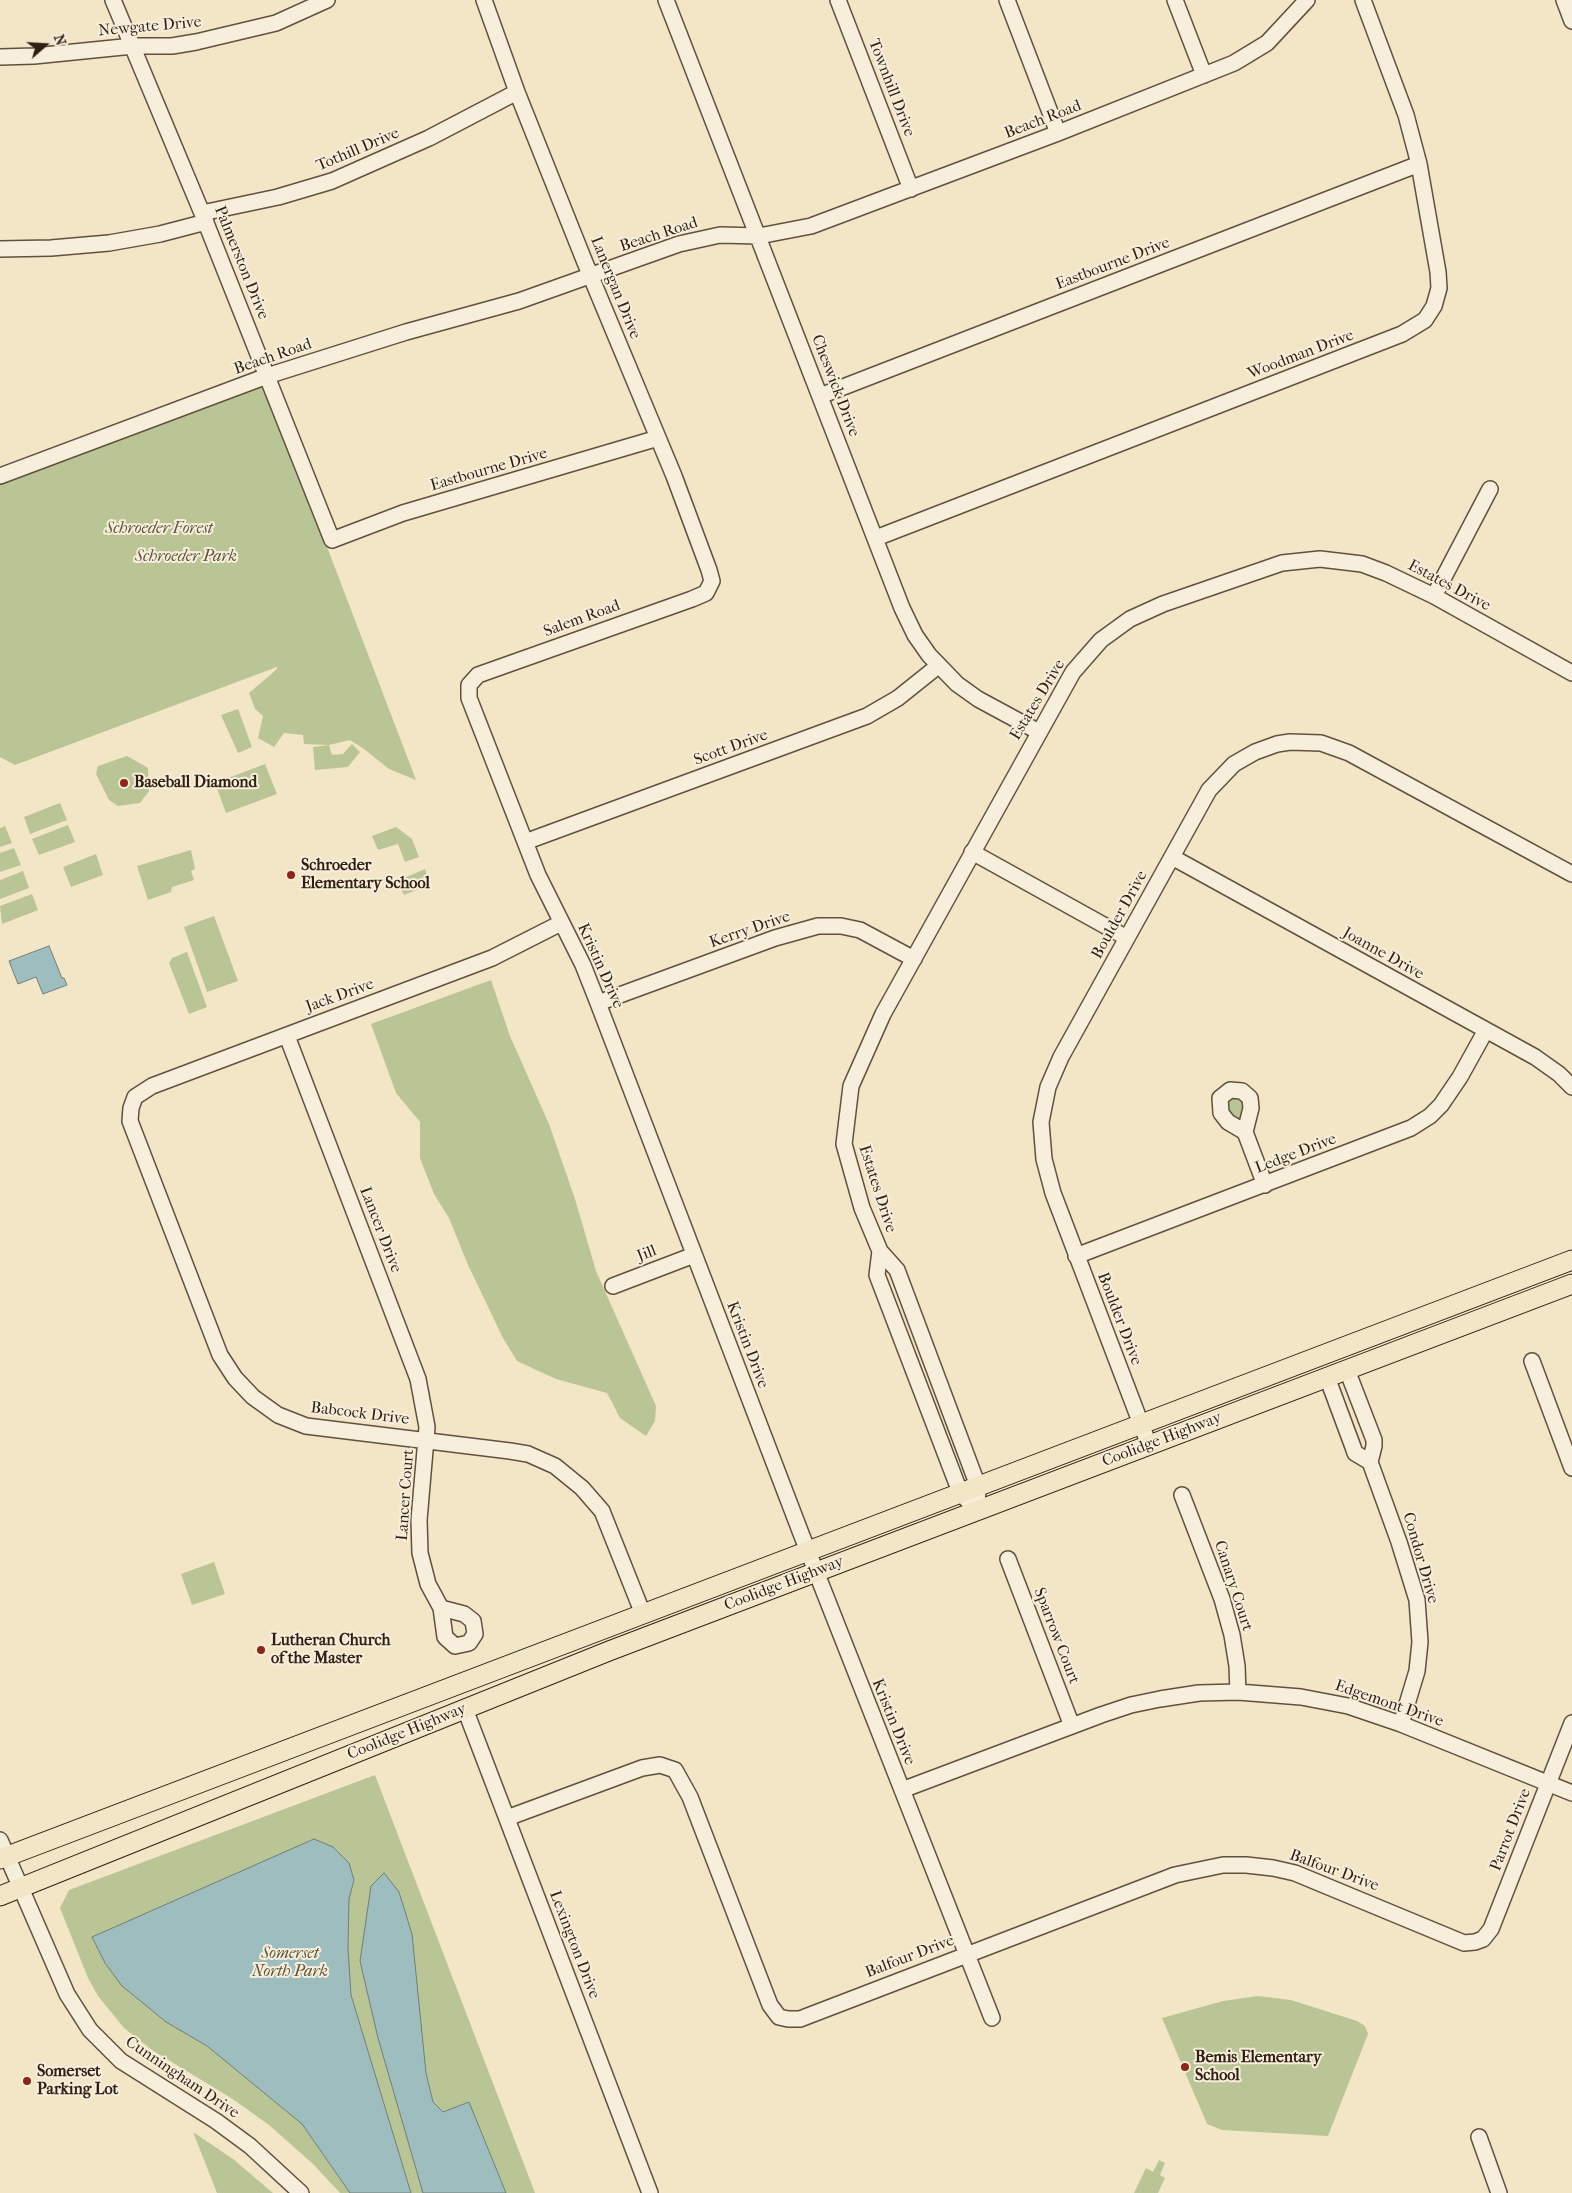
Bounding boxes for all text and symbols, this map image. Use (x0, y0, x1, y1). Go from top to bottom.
street label: Newgate Drive (98, 13, 202, 41)
north arrow (20, 20, 70, 70)
text: N (50, 32, 69, 48)
street label: Townhill Drive (864, 36, 918, 140)
street label: Beach Road (1002, 97, 1084, 143)
street label: Tothill Drive (314, 124, 402, 176)
street label: Palmerston Drive (209, 203, 273, 323)
street label: Beach Road (618, 213, 700, 257)
street label: Eastbourne Drive (1053, 233, 1173, 295)
street label: Lanergan Drive (586, 234, 644, 342)
street label: Woodman Drive (1245, 326, 1357, 384)
street label: Cheswick Drive (807, 332, 863, 440)
street label: Beach Road (232, 335, 314, 379)
street label: Eastbourne Drive (428, 444, 550, 496)
park label: Schroeder Forest (105, 519, 213, 539)
park label: Schroeder Park (135, 547, 237, 567)
street label: Estates Drive (1404, 556, 1494, 616)
street label: Salem Road (541, 596, 623, 642)
street label: Estates Drive (1006, 656, 1070, 744)
street label: Scott Drive (691, 726, 771, 770)
place label: Baseball Diamond (134, 773, 257, 793)
marker: Baseball Diamond (118, 777, 130, 789)
place label: Schroeder Elementary School (301, 856, 430, 894)
street label: Boulder Drive (1088, 868, 1152, 962)
marker: Schroeder Elementary School (285, 869, 297, 881)
street label: Kerry Drive (707, 907, 793, 953)
street label: Kristin Drive (573, 920, 627, 1012)
street label: Joanne Drive (1339, 924, 1427, 984)
street label: Jack Drive (303, 975, 377, 1017)
street label: Ledge Drive (1253, 1130, 1339, 1178)
street label: Estates Drive (854, 1143, 900, 1235)
street label: Lancer Drive (355, 1184, 405, 1276)
street label: Jill (635, 1242, 659, 1266)
street label: Boulder Drive (1093, 1270, 1145, 1368)
street label: Kristin Drive (722, 1299, 772, 1391)
street label: Babcock Drive (310, 1398, 410, 1430)
street label: Coolidge Highway (1100, 1408, 1224, 1472)
street label: Lancer Court (393, 1448, 419, 1542)
street label: Condor Drive (1398, 1510, 1442, 1606)
street label: Canary Court (1209, 1538, 1257, 1634)
street label: Coolidge Highway (722, 1552, 846, 1616)
street label: Sparrow Court (1029, 1585, 1083, 1687)
place label: Lutheran Church of the Master (271, 1631, 390, 1669)
marker: Lutheran Church of the Master (255, 1644, 267, 1656)
street label: Kristin Drive (867, 1676, 919, 1768)
street label: Edgemont Drive (1332, 1676, 1446, 1732)
street label: Coolidge Highway (345, 1699, 469, 1765)
street label: Parrot Drive (1487, 1786, 1535, 1874)
street label: Balfour Drive (1287, 1846, 1381, 1896)
street label: Lexington Drive (545, 1888, 603, 2002)
street label: Balfour Drive (863, 1931, 957, 1983)
park label: Somerset North Park (252, 1944, 328, 1982)
street label: Cunningham Drive (121, 2033, 243, 2123)
place label: Bemis Elementary School (1195, 2048, 1321, 2086)
marker: Bemis Elementary School (1179, 2061, 1191, 2073)
place label: Somerset Parking Lot (37, 2062, 118, 2100)
marker: Somerset Parking Lot (21, 2075, 33, 2087)

